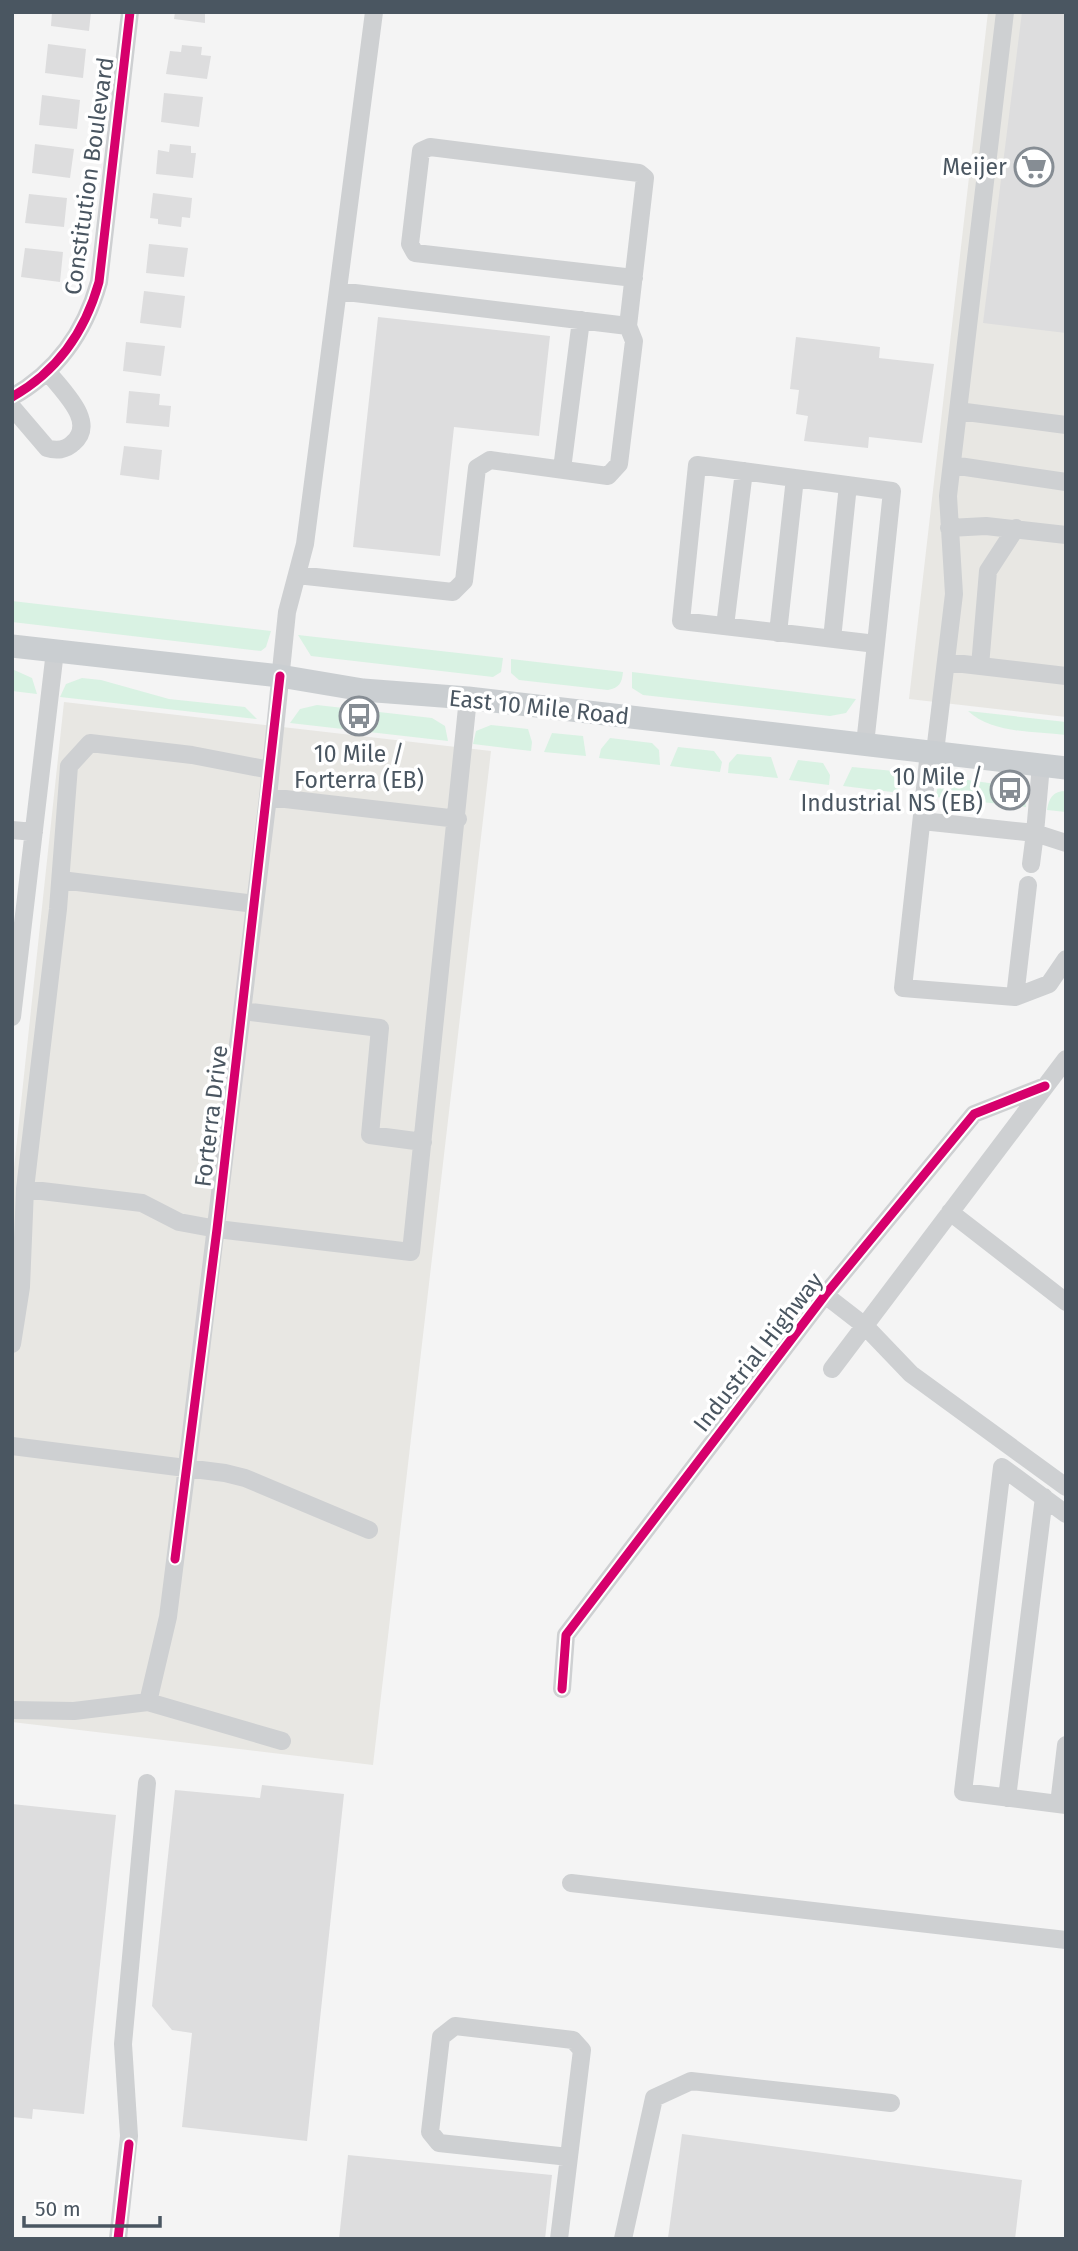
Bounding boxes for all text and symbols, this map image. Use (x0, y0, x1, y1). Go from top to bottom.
street label: Constitution Boulevard (58, 55, 120, 297)
supermarket icon: Meijer (1013, 146, 1055, 188)
place label: Meijer (942, 153, 1007, 181)
street label: East 10 Mile Road (448, 684, 630, 730)
bus stop icon: 10 Mile / Forterra (EB) (338, 695, 380, 737)
place label: 10 Mile / Forterra (EB) (294, 740, 424, 794)
place label: 10 Mile / Industrial NS (EB) (801, 763, 983, 817)
bus stop icon: 10 Mile / Industrial NS (EB) (989, 769, 1031, 811)
street label: Forterra Drive (188, 1043, 234, 1189)
street label: Industrial Highway (687, 1266, 829, 1437)
scale bar (24, 2184, 161, 2228)
text: 50 m (35, 2196, 81, 2222)

